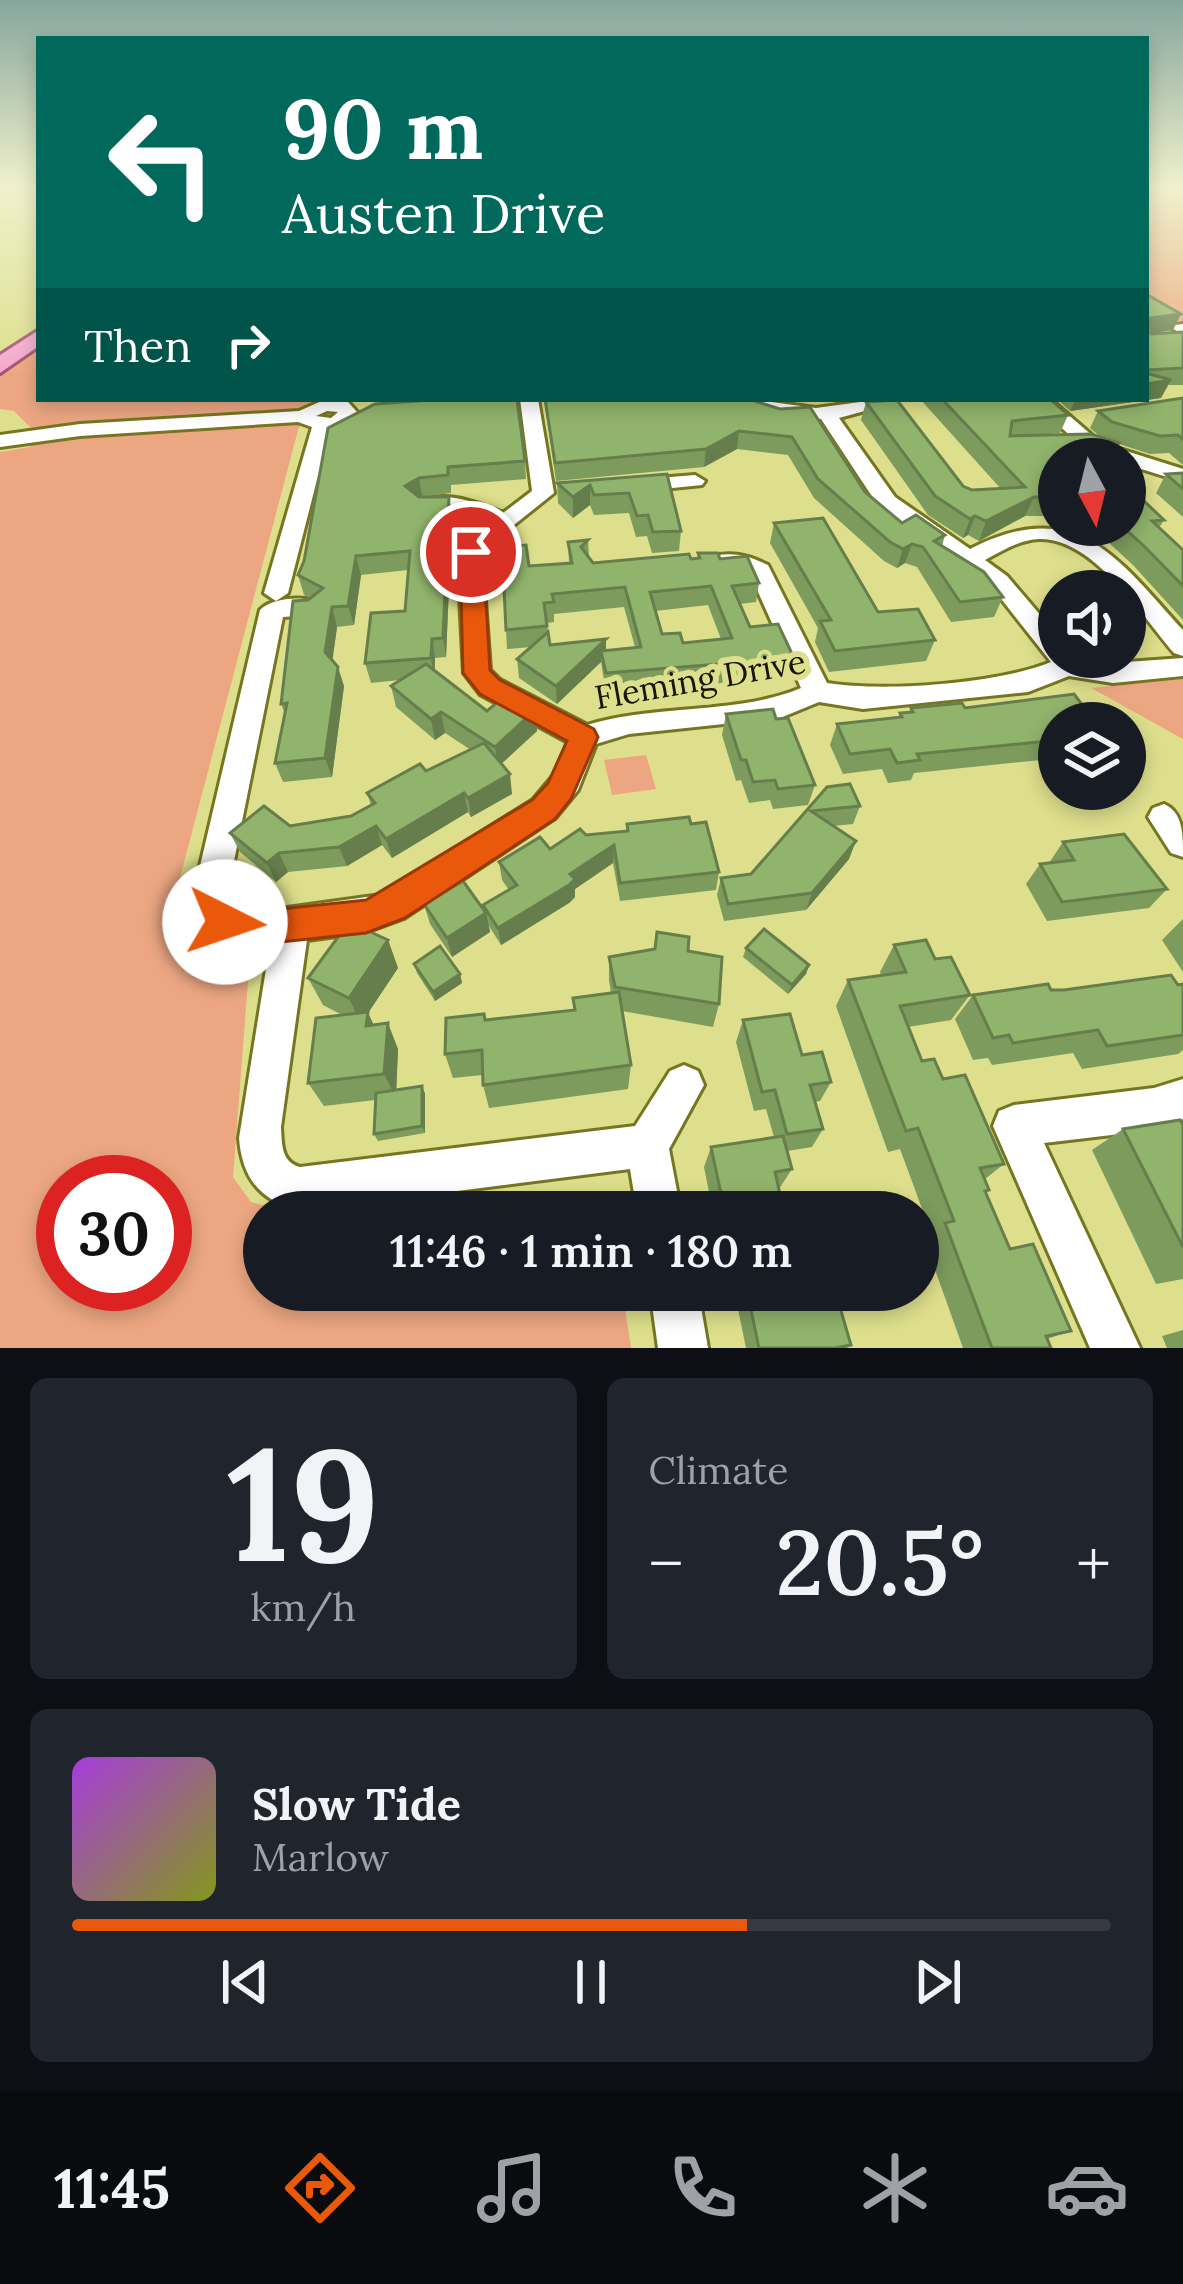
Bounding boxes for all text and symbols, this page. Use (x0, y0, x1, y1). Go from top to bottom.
text: 90 m (282, 74, 483, 182)
icon: left (84, 84, 240, 240)
text: Austen Drive (282, 179, 605, 248)
icon: right (215, 312, 281, 378)
text: Then (84, 317, 191, 374)
north arrow (1038, 438, 1146, 546)
map controls (1038, 438, 1146, 810)
pin (420, 501, 522, 603)
icon: arrive (438, 519, 504, 585)
button: sound (1038, 570, 1146, 678)
street label: Fleming Drive (591, 640, 809, 718)
button: layers (1038, 702, 1146, 810)
position arrow (162, 859, 288, 985)
speed limit sign: 30 (36, 1155, 192, 1311)
text: 11:46 · 1 min · 180 m (390, 1222, 792, 1279)
text: 19 (227, 1404, 380, 1604)
text: Climate (649, 1445, 788, 1495)
text: 20.5° (775, 1504, 984, 1620)
text: − (649, 1521, 683, 1605)
text: + (1076, 1521, 1111, 1605)
text: km/h (251, 1582, 356, 1632)
text: Slow Tide (252, 1775, 461, 1832)
text: Marlow (252, 1832, 389, 1882)
icon: previous (212, 1949, 278, 2015)
icon: pause (558, 1949, 624, 2015)
icon: next (905, 1949, 971, 2015)
icon: directions (278, 2146, 362, 2230)
icon: music (470, 2146, 554, 2230)
icon: phone (661, 2146, 745, 2230)
icon: climate (853, 2146, 937, 2230)
icon: car (1045, 2146, 1129, 2230)
text: 11:45 (54, 2154, 170, 2223)

